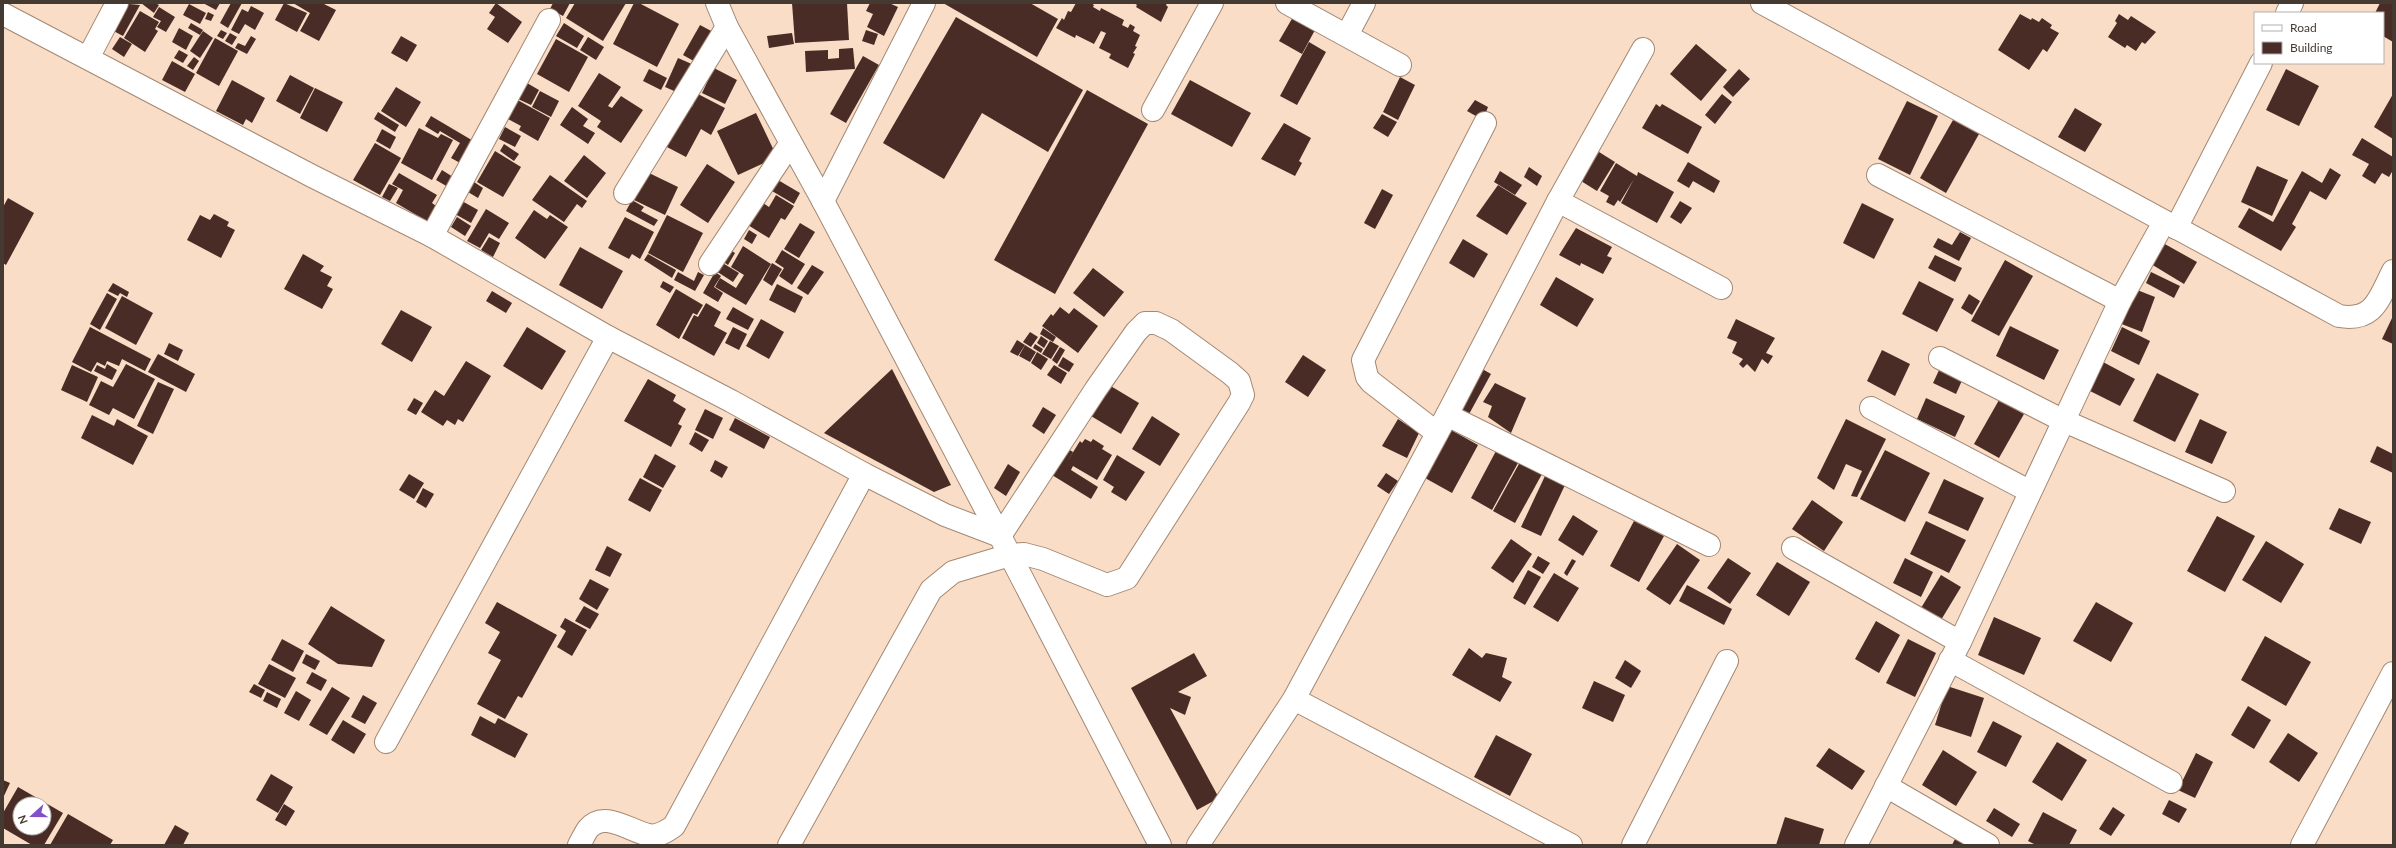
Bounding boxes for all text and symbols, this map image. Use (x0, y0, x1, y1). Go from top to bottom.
legend (2254, 12, 2384, 64)
text: Road (2290, 20, 2317, 35)
text: Building (2290, 40, 2333, 55)
north arrow (12, 796, 52, 836)
text: N (15, 813, 30, 826)

